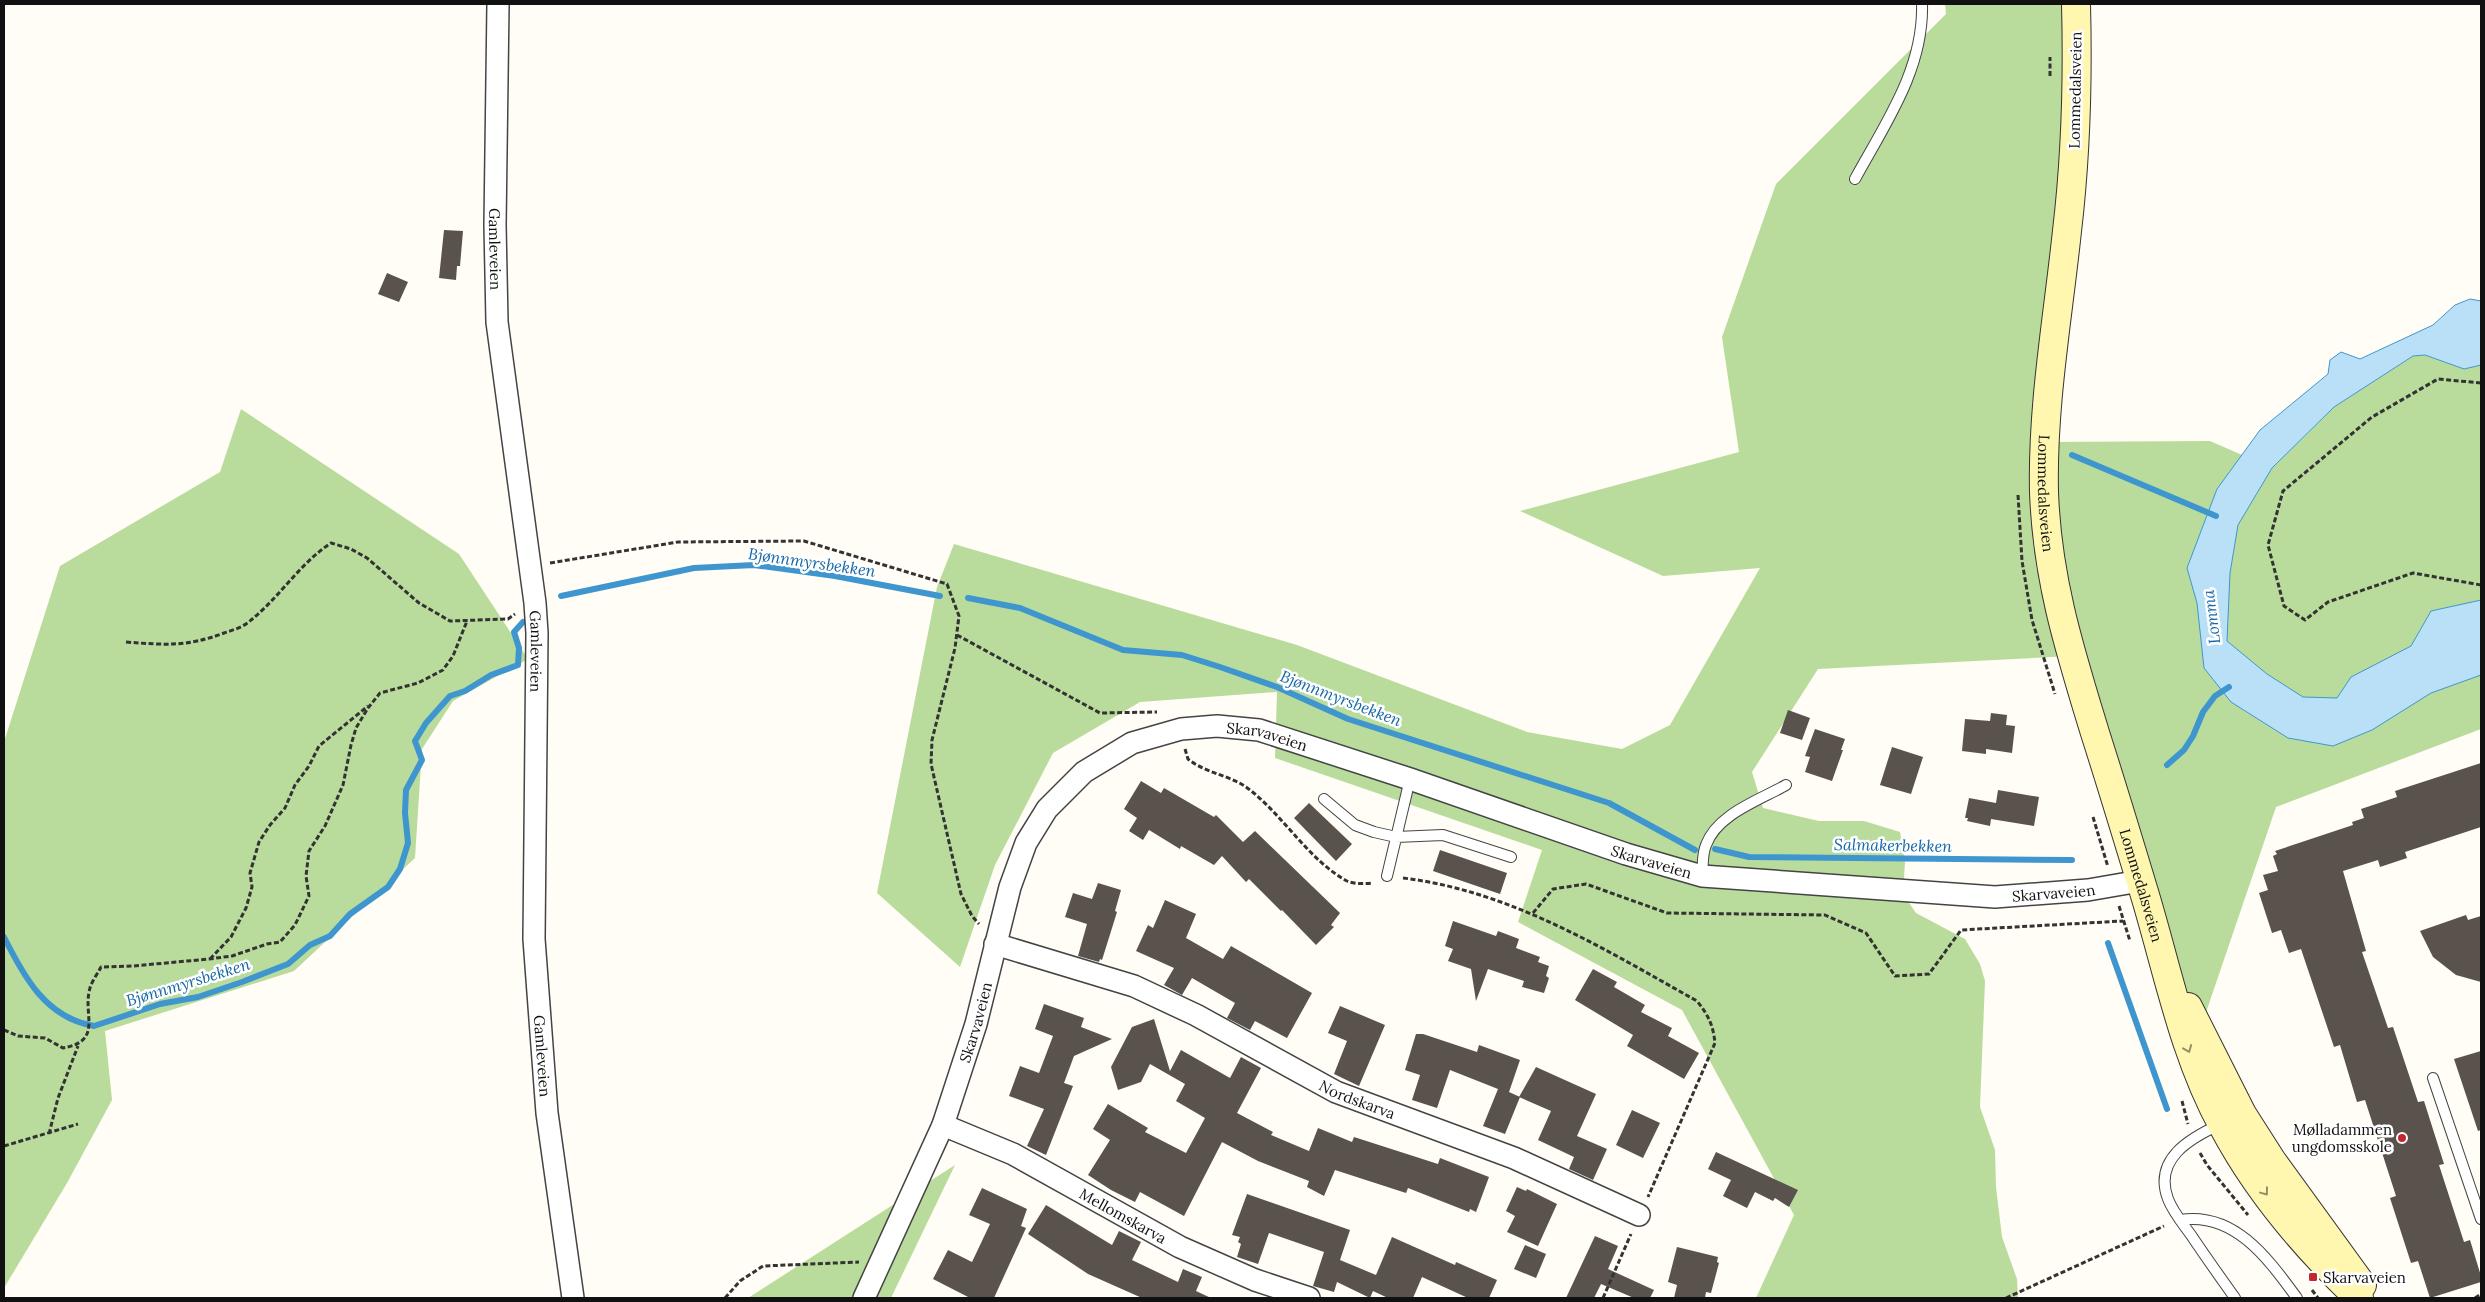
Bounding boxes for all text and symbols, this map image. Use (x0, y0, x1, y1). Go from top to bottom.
street label: Lommedalsveien (2064, 31, 2086, 149)
street label: Gamleveien (485, 208, 506, 290)
street label: Lommedalsveien (2034, 434, 2059, 553)
water label: Bjønnmyrsbekken (747, 543, 877, 581)
water label: Lomma (2198, 589, 2224, 645)
street label: Gamleveien (526, 610, 547, 692)
water label: Bjønnmyrsbekken (1277, 666, 1405, 730)
street label: Skarvaveien (1226, 717, 1310, 755)
street label: Lommedalsveien (2116, 826, 2167, 944)
water label: Salmakerbekken (1834, 834, 1952, 856)
street label: Skarvaveien (1609, 840, 1694, 882)
street label: Skarvaveien (2011, 879, 2096, 905)
water label: Bjønnmyrsbekken (124, 954, 252, 1010)
street label: Skarvaveien (955, 980, 996, 1065)
street label: Gamleveien (530, 1014, 555, 1098)
one-way arrow (2182, 1044, 2193, 1053)
street label: Nordskarva (1316, 1075, 1398, 1123)
place label: Mølladammen ungdomsskole (2292, 1120, 2392, 1156)
marker: Mølladammen ungdomsskole (2396, 1132, 2408, 1144)
street label: Mellomskarva (1076, 1184, 1170, 1247)
one-way arrow (2259, 1186, 2267, 1195)
place label: Skarvaveien (2323, 1268, 2406, 1287)
marker: Skarvaveien (2307, 1271, 2319, 1283)

